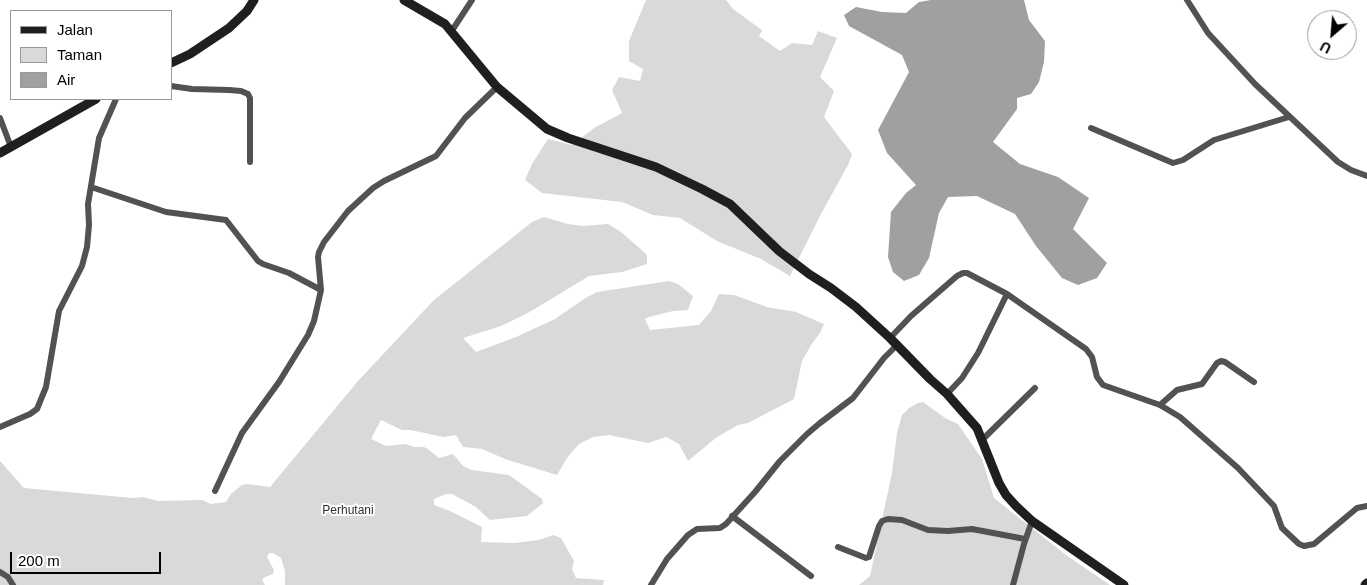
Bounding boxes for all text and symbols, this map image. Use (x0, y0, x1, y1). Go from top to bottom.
legend (10, 10, 172, 100)
north arrow (1307, 10, 1357, 60)
text: Jalan (57, 21, 93, 38)
text: U (1318, 38, 1334, 57)
text: Taman (57, 46, 102, 63)
text: Air (57, 71, 75, 88)
park label: Perhutani (322, 504, 374, 518)
scale bar (12, 542, 164, 574)
text: 200 m (18, 552, 60, 569)

